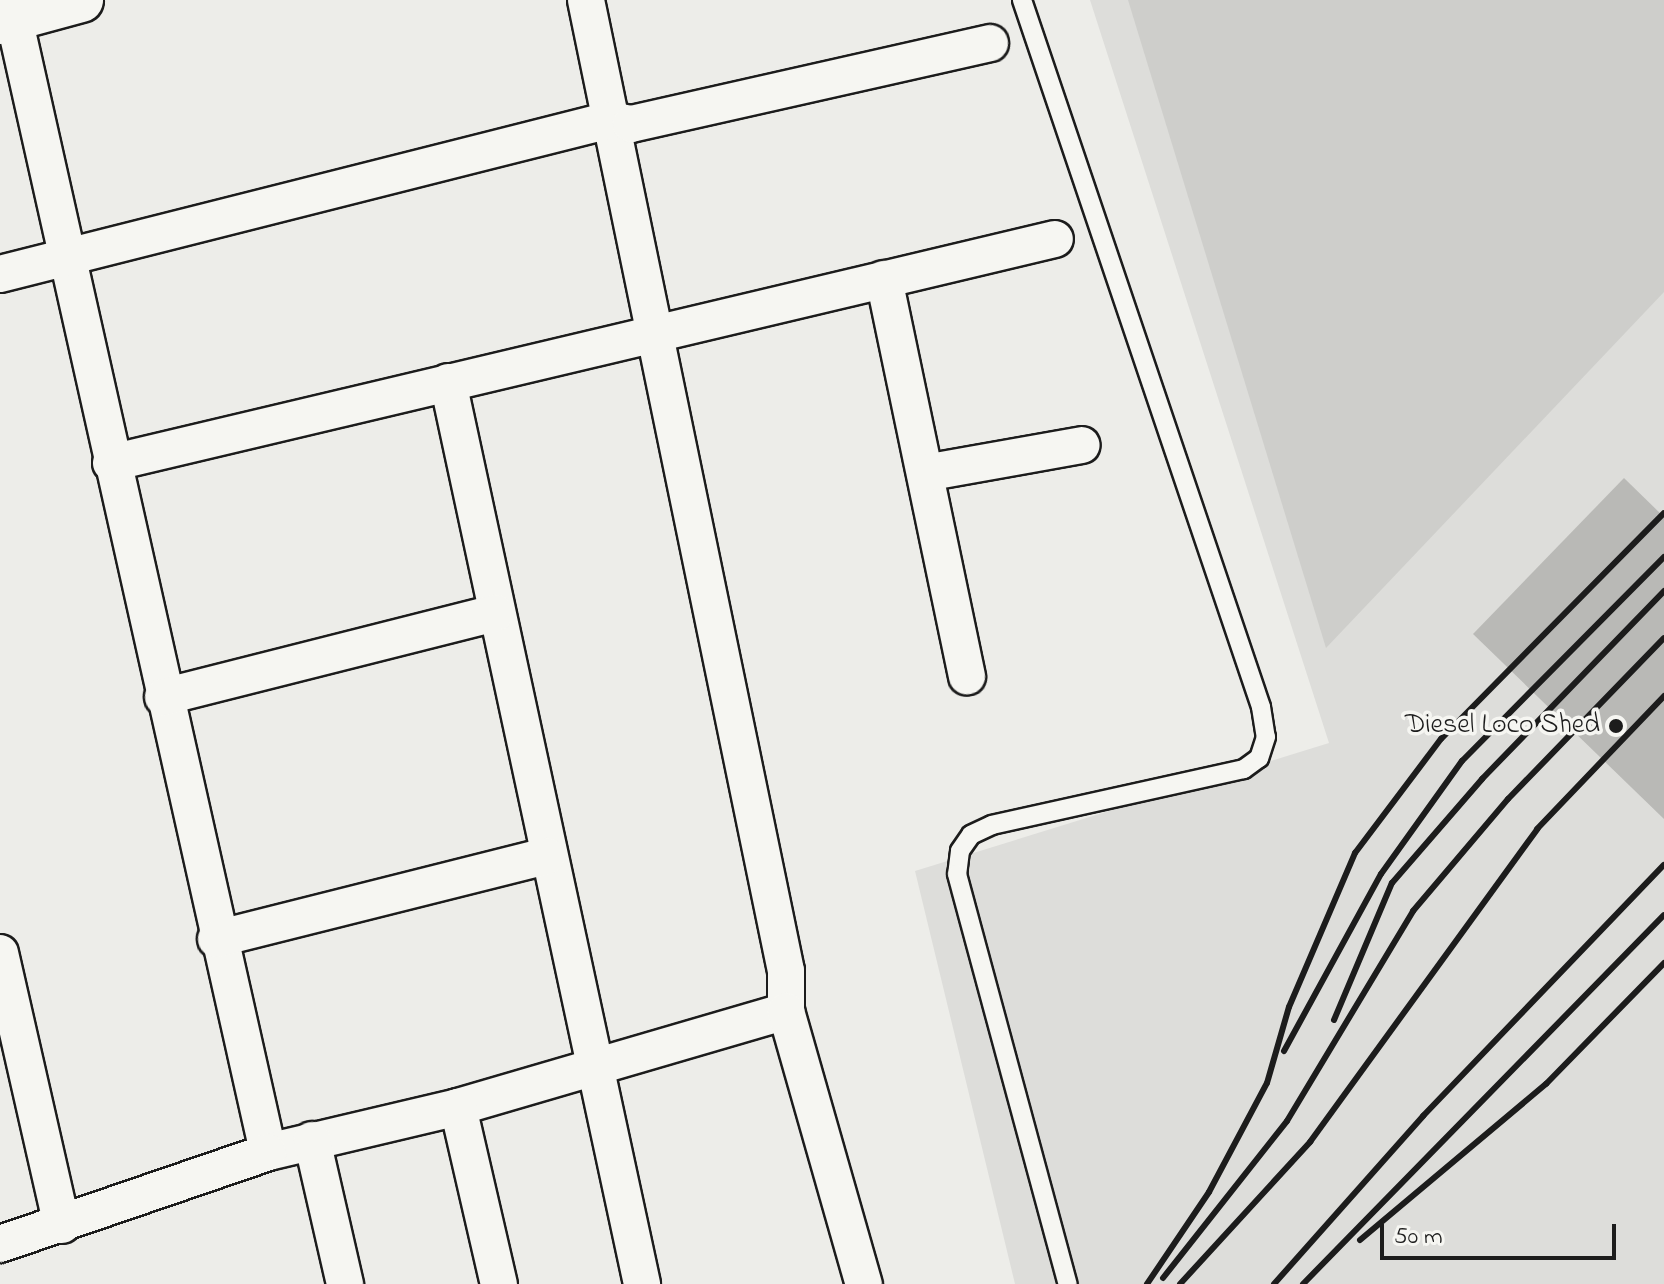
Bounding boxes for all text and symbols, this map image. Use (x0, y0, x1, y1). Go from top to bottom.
place label: Diesel Loco Shed (1405, 709, 1600, 743)
marker: Diesel Loco Shed (1607, 717, 1625, 735)
scale bar (1384, 1208, 1620, 1258)
text: 50 m (1394, 1220, 1443, 1255)

